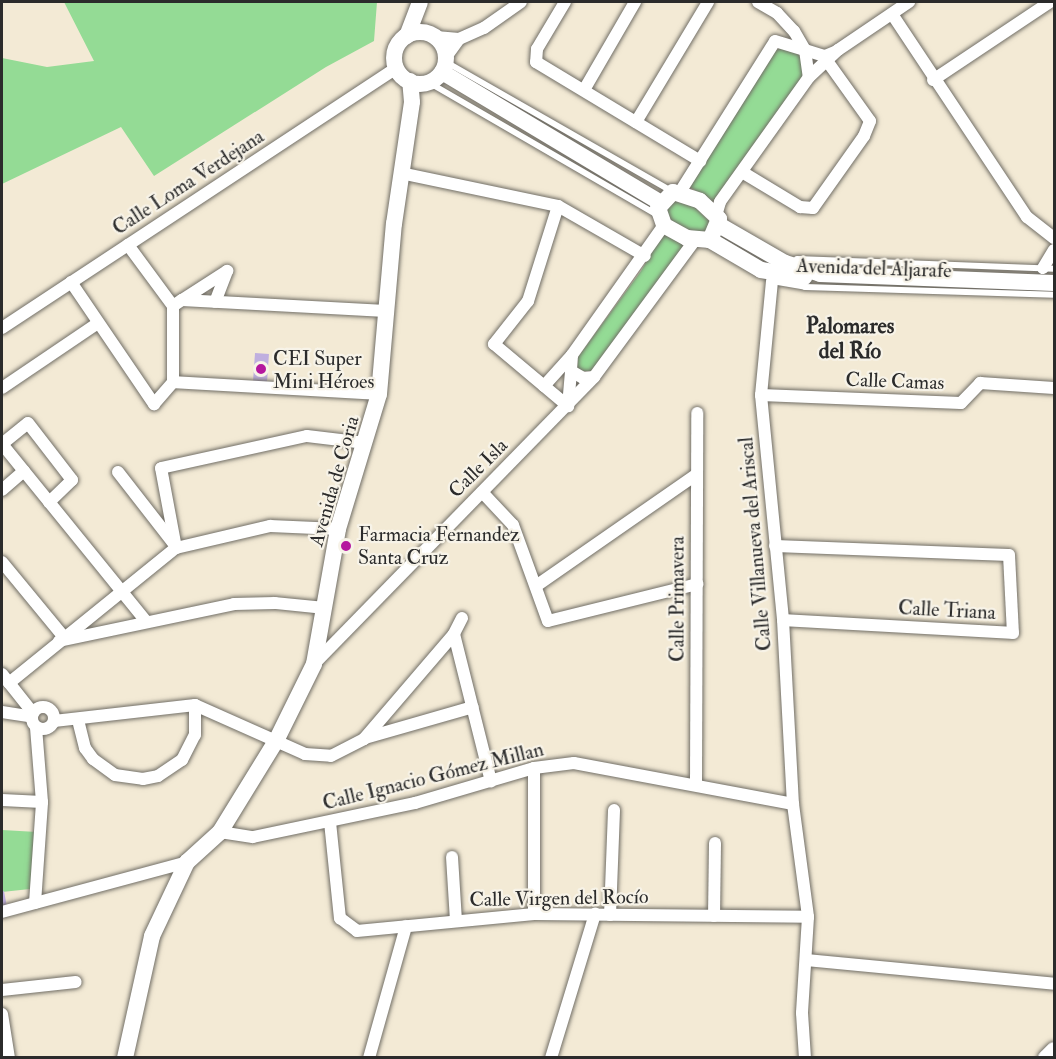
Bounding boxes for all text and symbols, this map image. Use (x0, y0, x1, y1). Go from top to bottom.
street label: Calle Loma Verdejana (108, 124, 268, 240)
street label: Avenida del Aljarafe (796, 253, 952, 283)
district label: Palomares del Río (806, 313, 894, 364)
place label: CEI Super Mini Héroes (273, 346, 374, 393)
marker: CEI Super Mini Héroes (254, 362, 268, 376)
street label: Calle Camas (845, 367, 945, 395)
street label: Avenida de Coria (304, 413, 364, 549)
street label: Calle Isla (443, 433, 513, 503)
street label: Calle Villanueva del Ariscal (734, 436, 776, 652)
place label: Farmacia Fernandez Santa Cruz (358, 522, 520, 569)
street label: Calle Primavera (665, 536, 689, 662)
marker: Farmacia Fernandez Santa Cruz (339, 539, 353, 553)
street label: Calle Triana (898, 595, 996, 625)
street label: Calle Ignacio Gómez Millan (320, 737, 546, 815)
street label: Calle Virgen del Rocío (469, 884, 649, 912)

